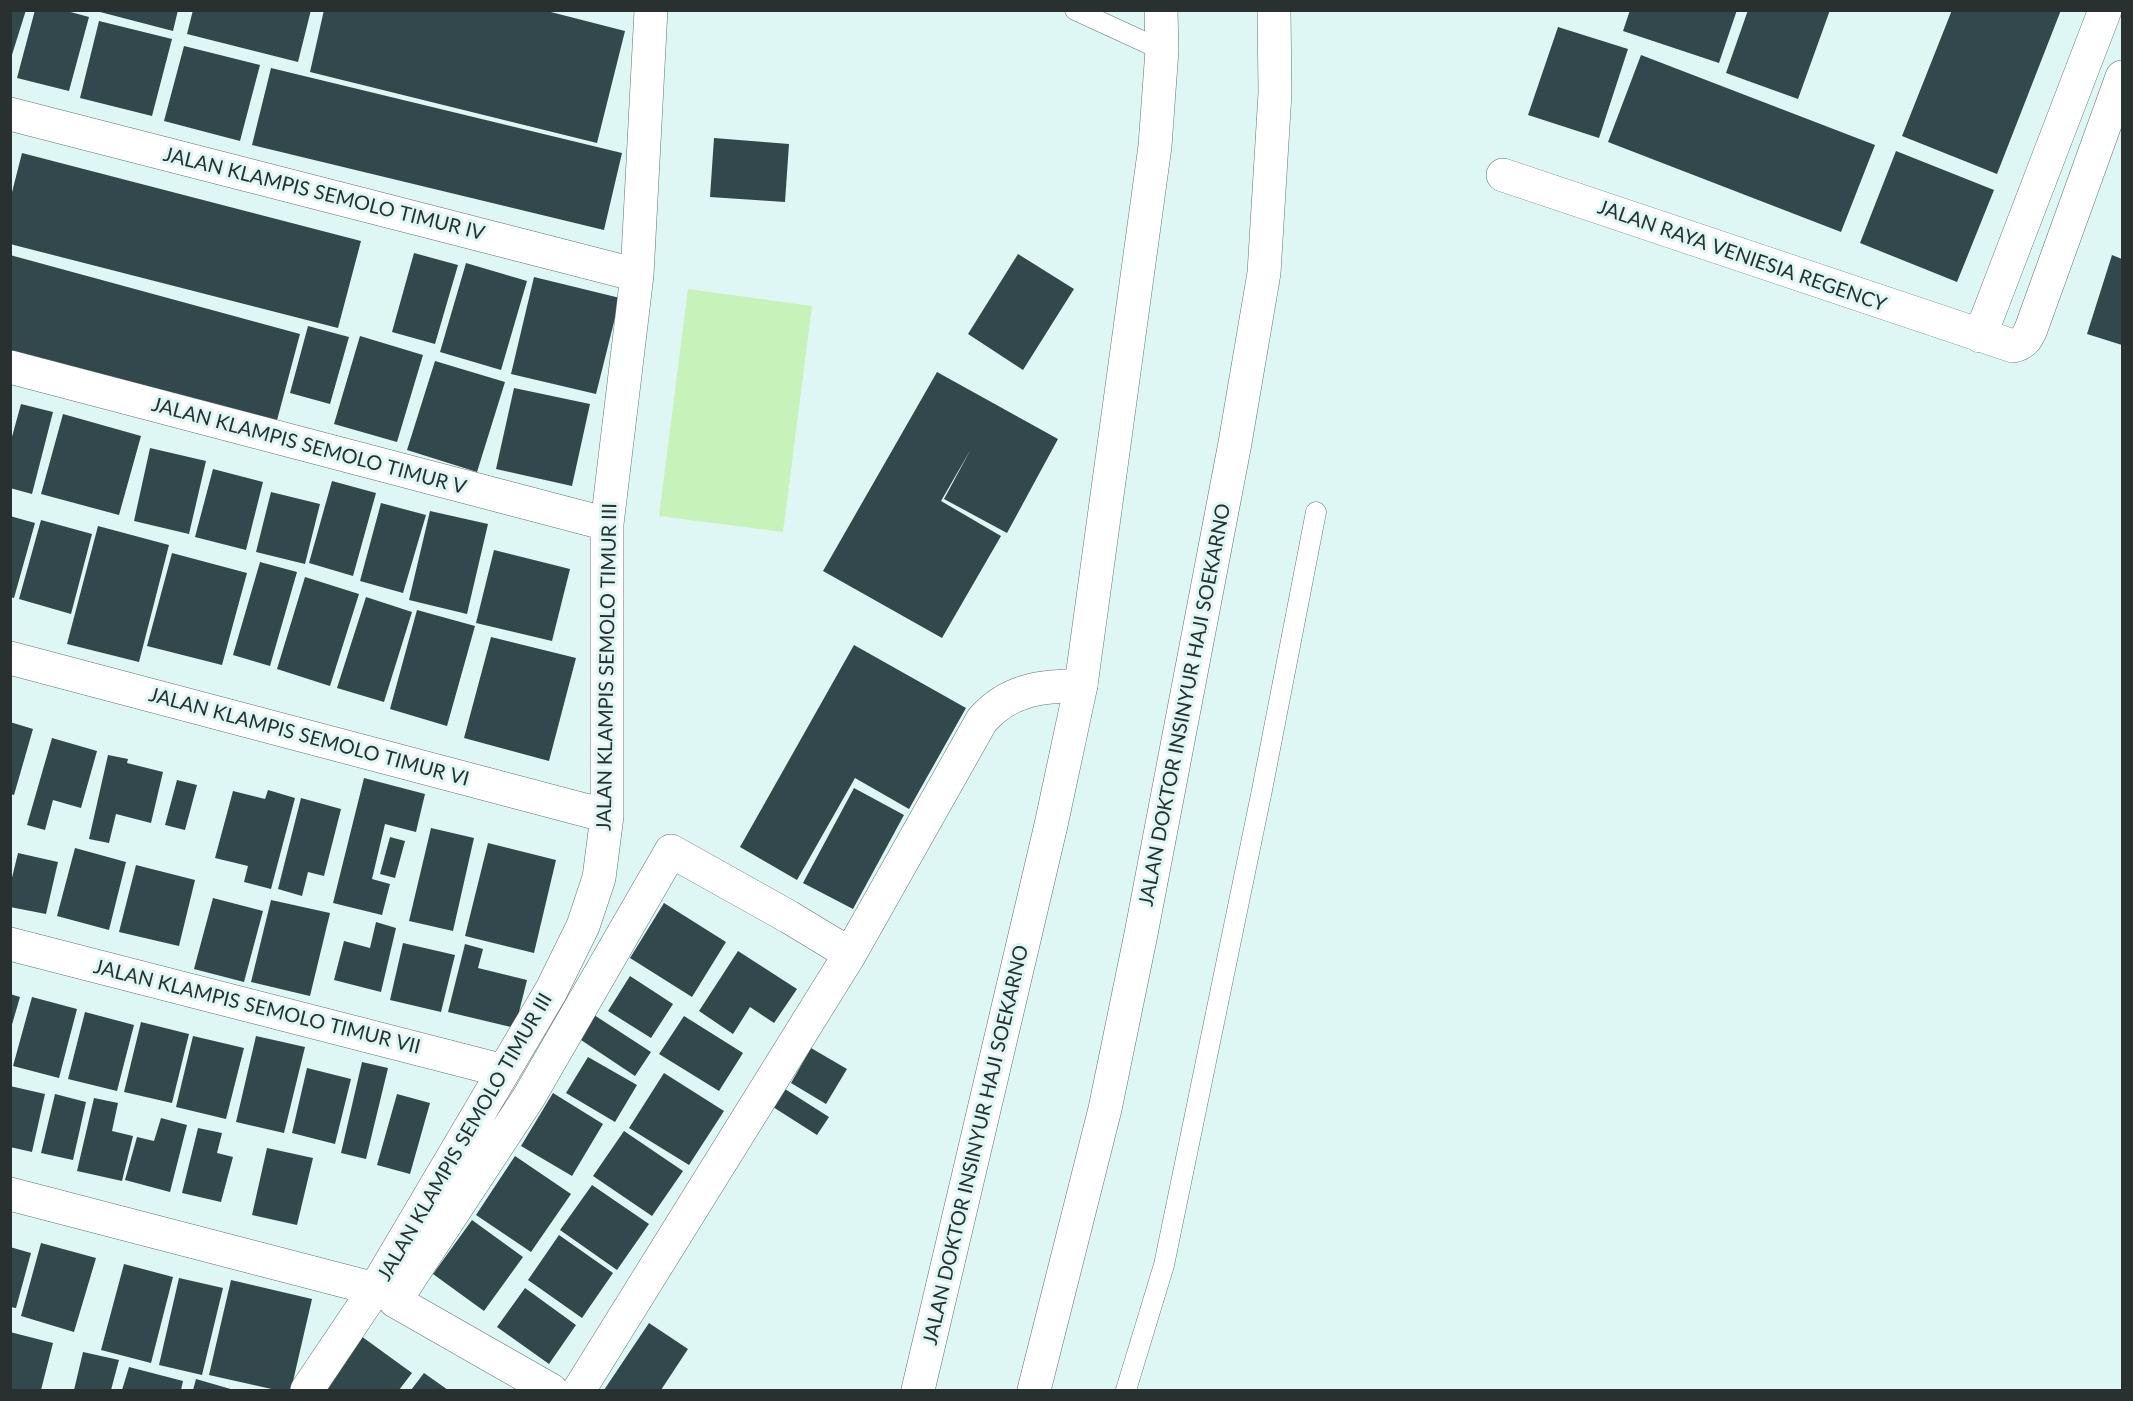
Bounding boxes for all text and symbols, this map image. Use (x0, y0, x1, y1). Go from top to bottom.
street label: JALAN KLAMPIS SEMOLO TIMUR IV (161, 142, 487, 246)
street label: JALAN RAYA VENIESIA REGENCY (1594, 195, 1890, 317)
street label: JALAN KLAMPIS SEMOLO TIMUR V (149, 392, 469, 500)
street label: JALAN DOKTOR INSINYUR HAJI SOEKARNO (1134, 502, 1236, 908)
street label: JALAN KLAMPIS SEMOLO TIMUR III (592, 503, 622, 831)
street label: JALAN KLAMPIS SEMOLO TIMUR VI (146, 683, 472, 791)
street label: JALAN DOKTOR INSINYUR HAJI SOEKARNO (918, 943, 1034, 1347)
street label: JALAN KLAMPIS SEMOLO TIMUR VII (91, 955, 423, 1059)
street label: JALAN KLAMPIS SEMOLO TIMUR III (373, 989, 557, 1285)

